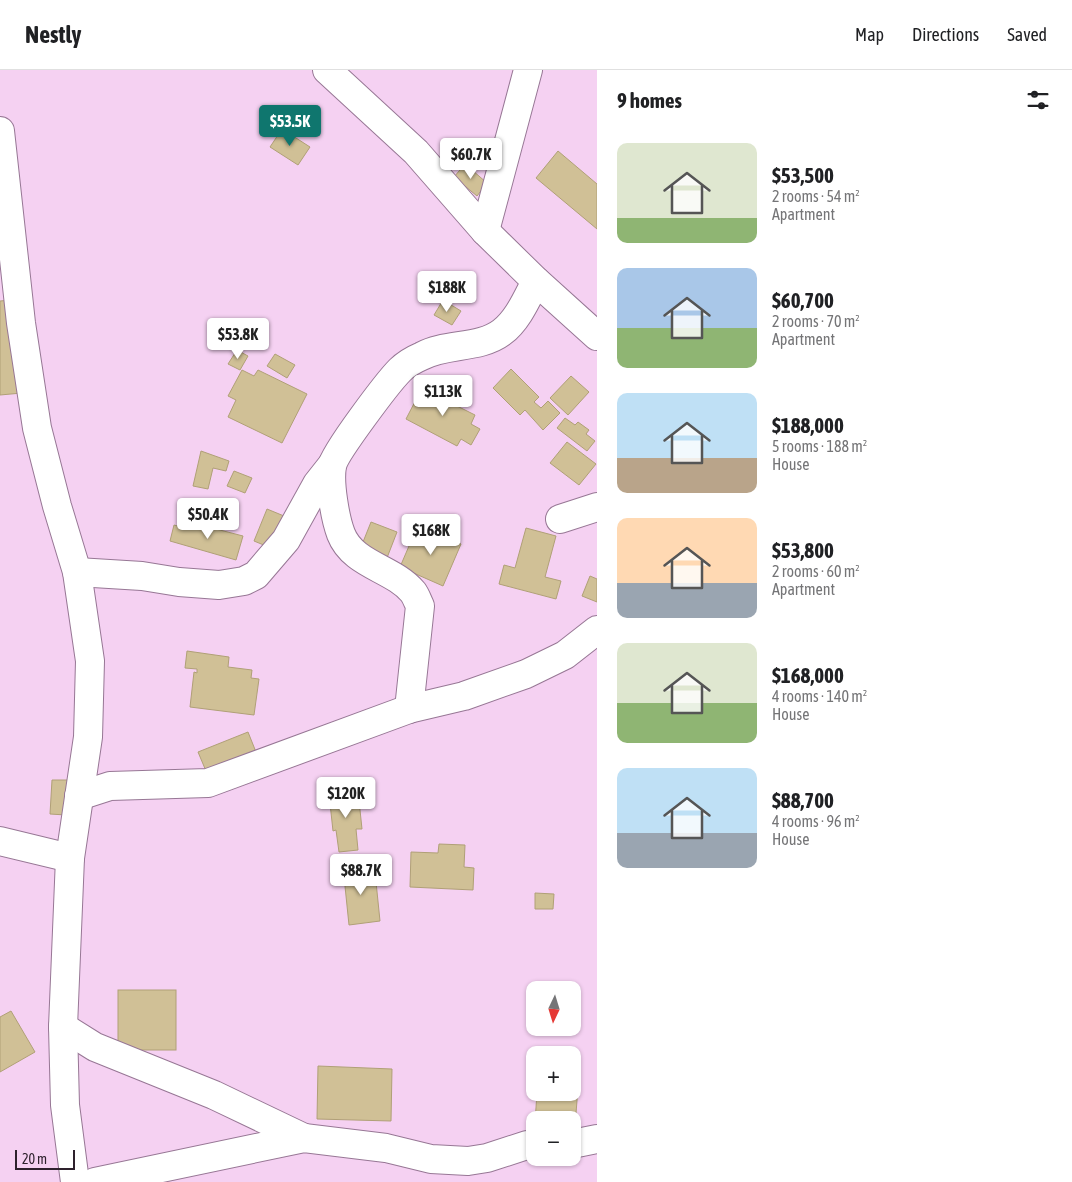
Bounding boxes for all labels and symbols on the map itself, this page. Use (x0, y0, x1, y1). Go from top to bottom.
pin: $53.5K (249, 104, 331, 147)
pin: $60.7K (430, 138, 512, 180)
pin: $188K (412, 270, 482, 313)
pin: $53.8K (197, 318, 279, 360)
pin: $113K (408, 374, 478, 417)
pin: $50.4K (167, 498, 249, 540)
pin: $168K (396, 514, 466, 556)
pin: $120K (311, 776, 381, 819)
pin: $88.7K (320, 854, 402, 896)
north arrow (526, 981, 581, 1036)
scale bar (15, 1147, 75, 1170)

